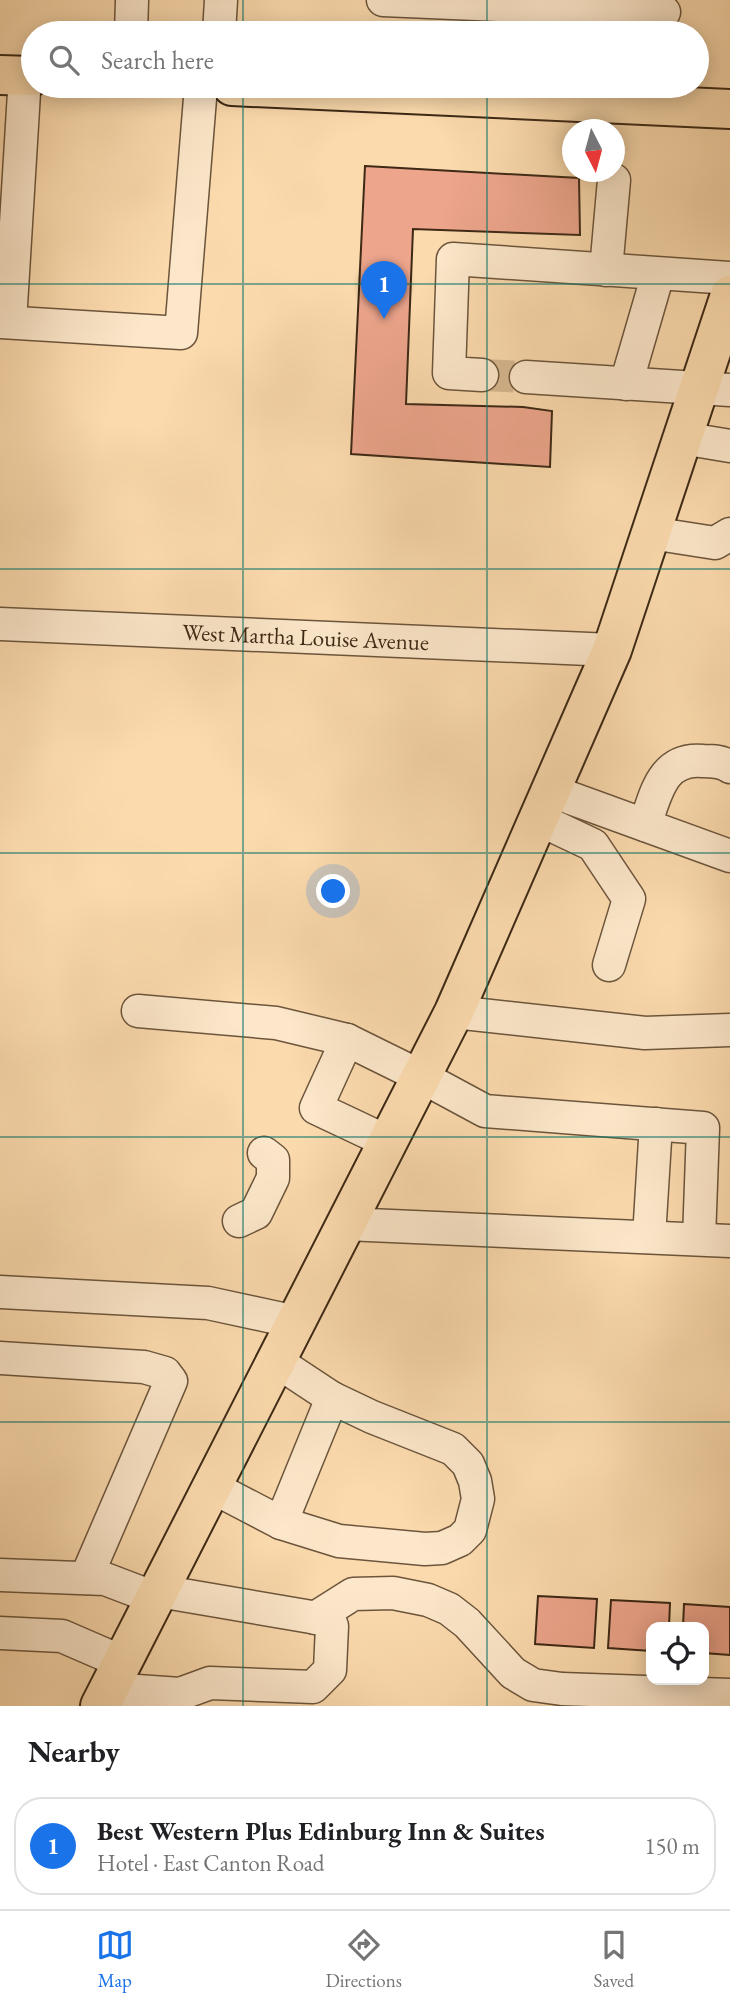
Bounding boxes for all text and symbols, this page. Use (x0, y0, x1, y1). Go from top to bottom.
search box (21, 21, 709, 98)
icon: search (45, 41, 83, 79)
text: Search here (101, 43, 214, 77)
north arrow (562, 119, 625, 182)
pin: 1 (361, 261, 407, 319)
street label: West Martha Louise Avenue (182, 617, 430, 657)
your location (316, 874, 350, 908)
map controls (646, 1622, 709, 1685)
button: locate (646, 1622, 709, 1685)
text: Nearby (28, 1732, 120, 1771)
text: Best Western Plus Edinburg Inn & Suites (97, 1814, 545, 1848)
text: 1 (47, 1831, 59, 1861)
text: 150 m (644, 1831, 700, 1861)
text: Hotel · East Canton Road (97, 1848, 325, 1878)
tab: Map (96, 1926, 134, 1993)
tab: Directions (325, 1926, 402, 1993)
tab: Saved (593, 1926, 634, 1993)

